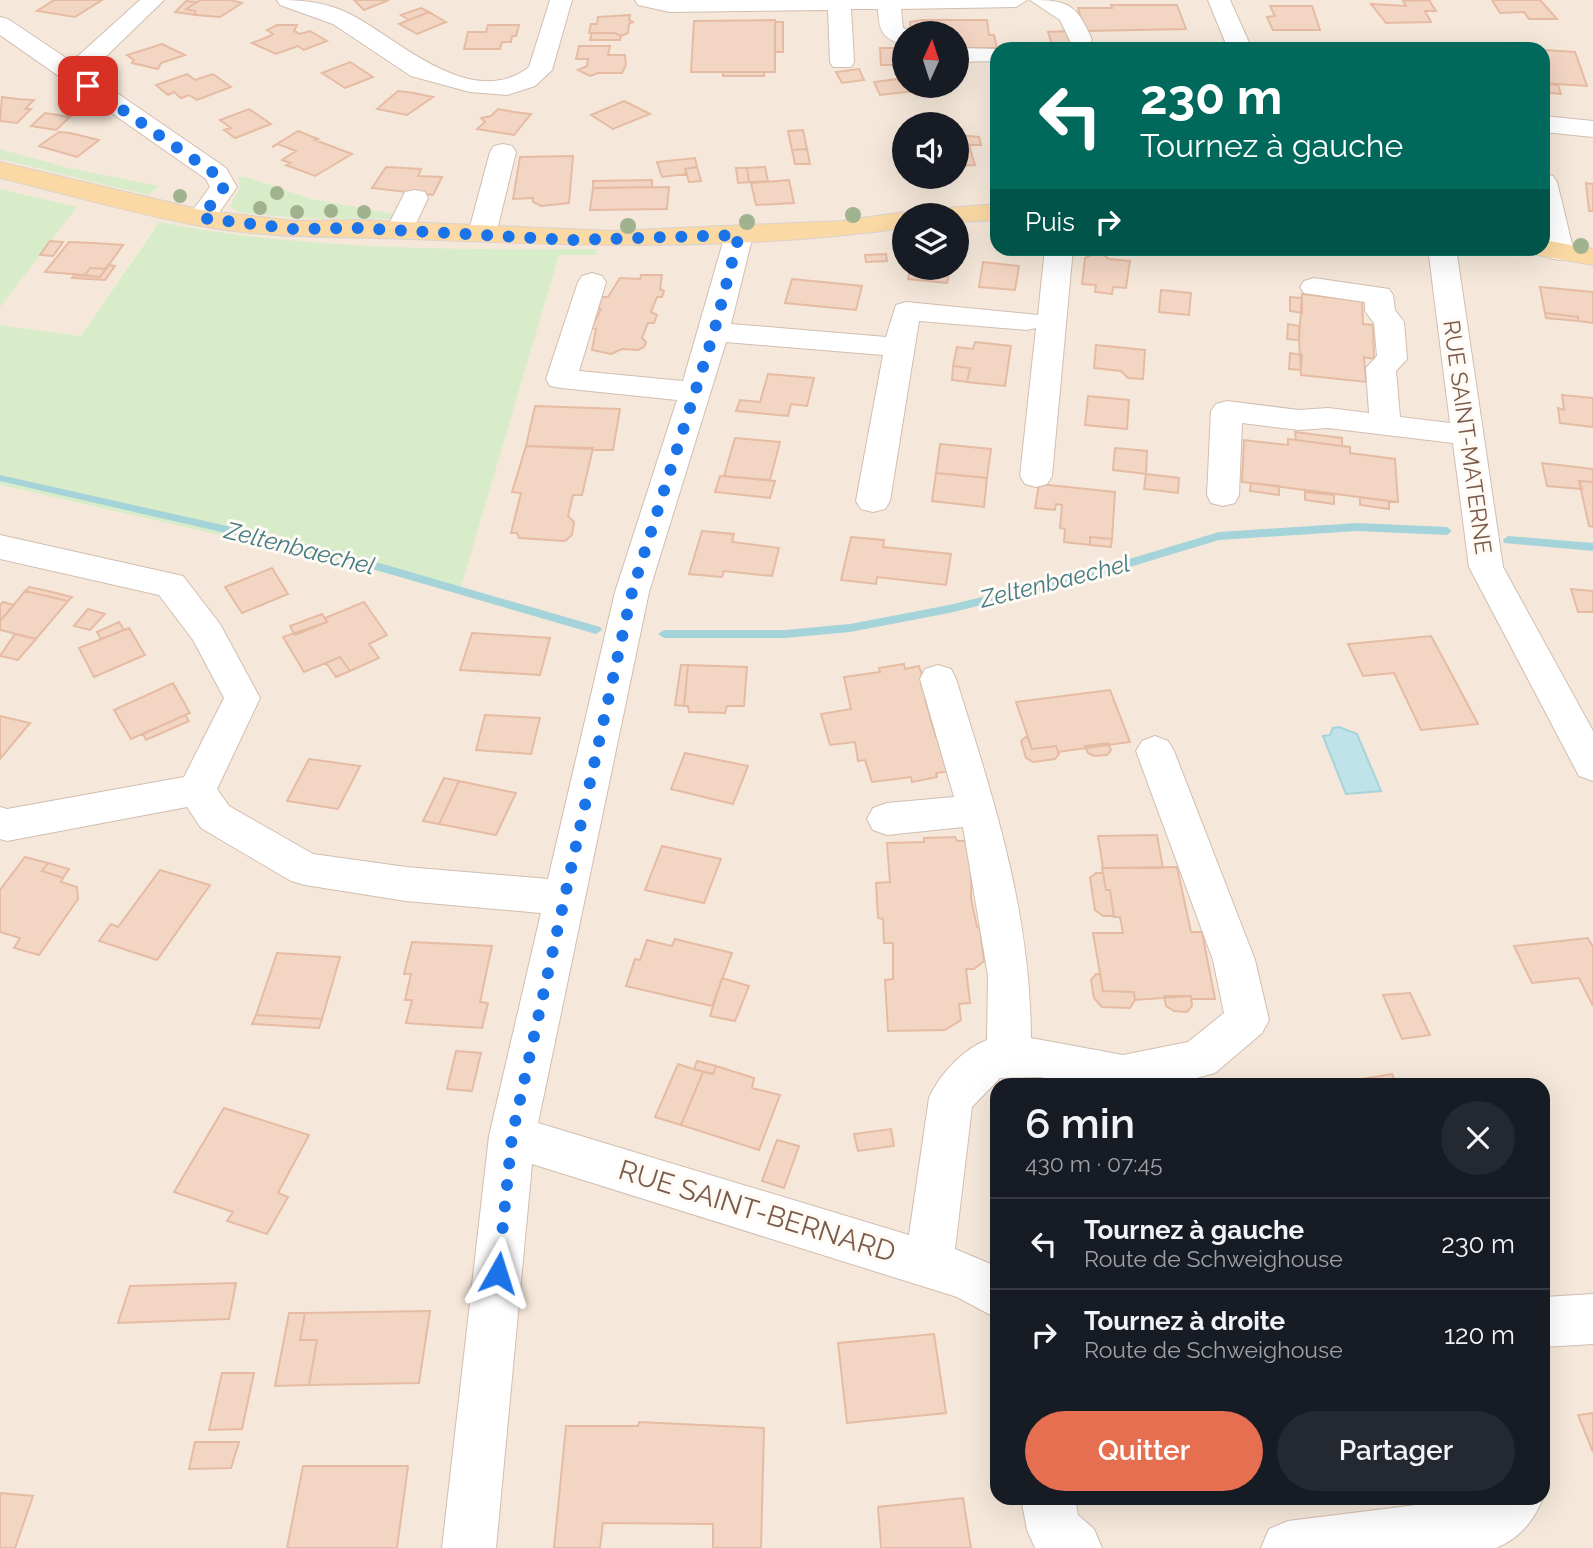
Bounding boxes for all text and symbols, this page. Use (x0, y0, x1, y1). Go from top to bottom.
north arrow (892, 21, 970, 98)
map controls (892, 21, 969, 280)
pin (58, 56, 118, 116)
icon: arrive (69, 67, 107, 105)
text: 230 m (1140, 68, 1282, 125)
icon: left (1025, 70, 1116, 161)
button: sound (892, 112, 969, 189)
text: Tournez à gauche (1140, 127, 1403, 164)
button: layers (892, 203, 969, 280)
icon: right (1089, 203, 1127, 241)
text: Puis (1025, 207, 1075, 237)
street label: RUE SAINT-MATERNE (1438, 318, 1498, 556)
water label: Zeltenbaechel (221, 515, 378, 581)
water label: Zeltenbaechel (976, 548, 1133, 614)
text: 6 min (1025, 1099, 1135, 1148)
button: close (1441, 1101, 1515, 1175)
text: 430 m · 07:45 (1025, 1150, 1163, 1177)
street label: RUE SAINT-BERNARD (615, 1153, 899, 1269)
text: Tournez à gauche (1084, 1215, 1304, 1245)
icon: left (1025, 1225, 1063, 1263)
text: 230 m (1441, 1229, 1515, 1259)
position arrow (461, 1236, 535, 1310)
text: Route de Schweighouse (1084, 1245, 1343, 1272)
text: Tournez à droite (1084, 1306, 1285, 1336)
icon: right (1025, 1316, 1063, 1354)
text: 120 m (1444, 1320, 1515, 1350)
text: Route de Schweighouse (1084, 1336, 1343, 1363)
button: Quitter (1025, 1411, 1263, 1491)
button: Partager (1277, 1411, 1515, 1491)

